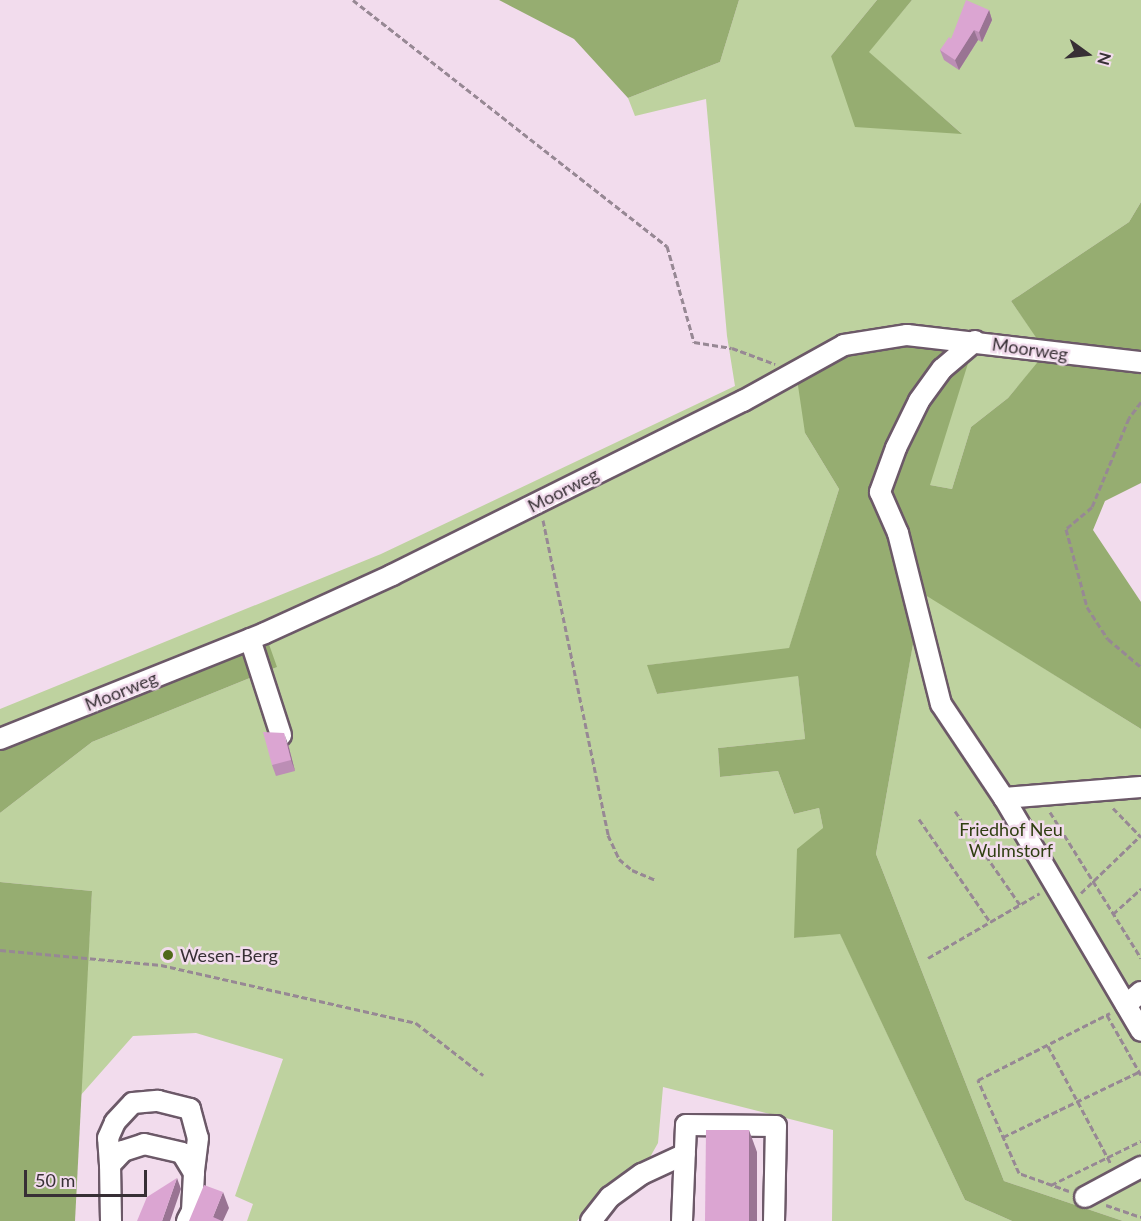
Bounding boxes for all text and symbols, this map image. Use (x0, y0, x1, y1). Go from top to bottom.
north arrow (1057, 24, 1117, 84)
text: N (1094, 50, 1116, 67)
street label: Moorweg (991, 333, 1069, 365)
street label: Moorweg (524, 463, 602, 517)
street label: Moorweg (82, 667, 160, 715)
park label: Friedhof Neu Wulmstorf (959, 819, 1063, 862)
place label: Wesen-Berg (180, 944, 278, 966)
marker: Wesen-Berg (161, 948, 175, 962)
scale bar (27, 1158, 150, 1196)
text: 50 m (35, 1169, 75, 1191)

